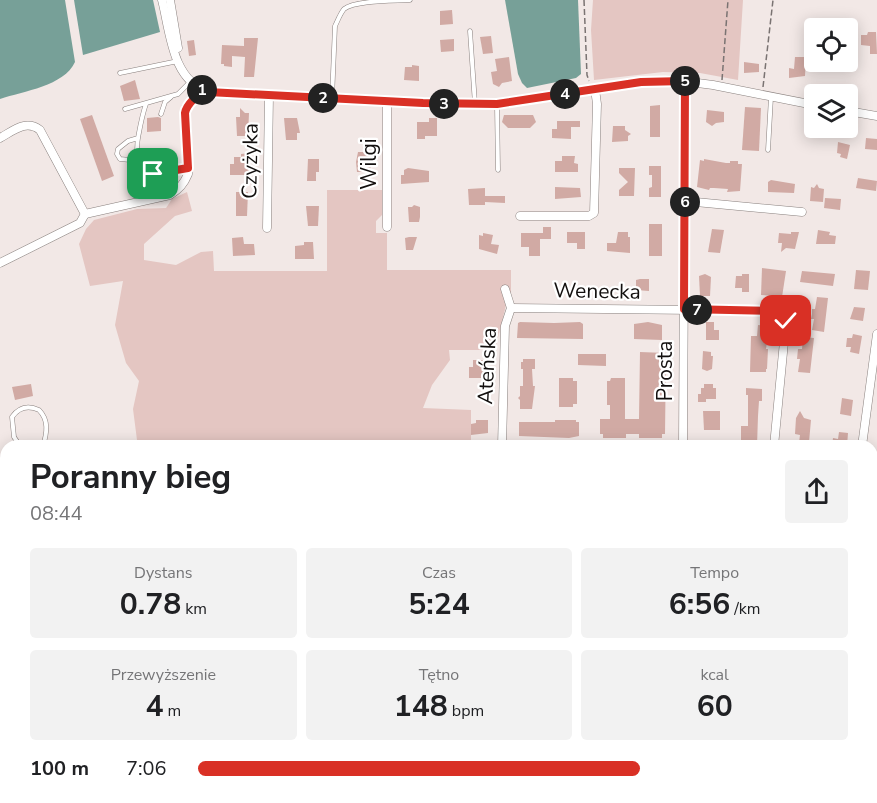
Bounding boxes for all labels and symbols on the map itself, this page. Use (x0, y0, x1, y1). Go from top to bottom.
pin: 5 (670, 66, 700, 96)
pin: 1 (187, 75, 217, 105)
pin: 4 (550, 79, 580, 109)
pin: 2 (308, 83, 338, 113)
pin: 3 (429, 89, 459, 119)
street label: Czyżyka (235, 123, 265, 199)
street label: Wilgi (355, 138, 383, 190)
pin (127, 148, 178, 199)
pin: 6 (670, 187, 700, 217)
street label: Wenecka (553, 276, 641, 306)
pin: 7 (682, 295, 712, 325)
pin (760, 295, 811, 346)
street label: Ateńska (471, 327, 503, 405)
street label: Prosta (651, 341, 679, 401)

